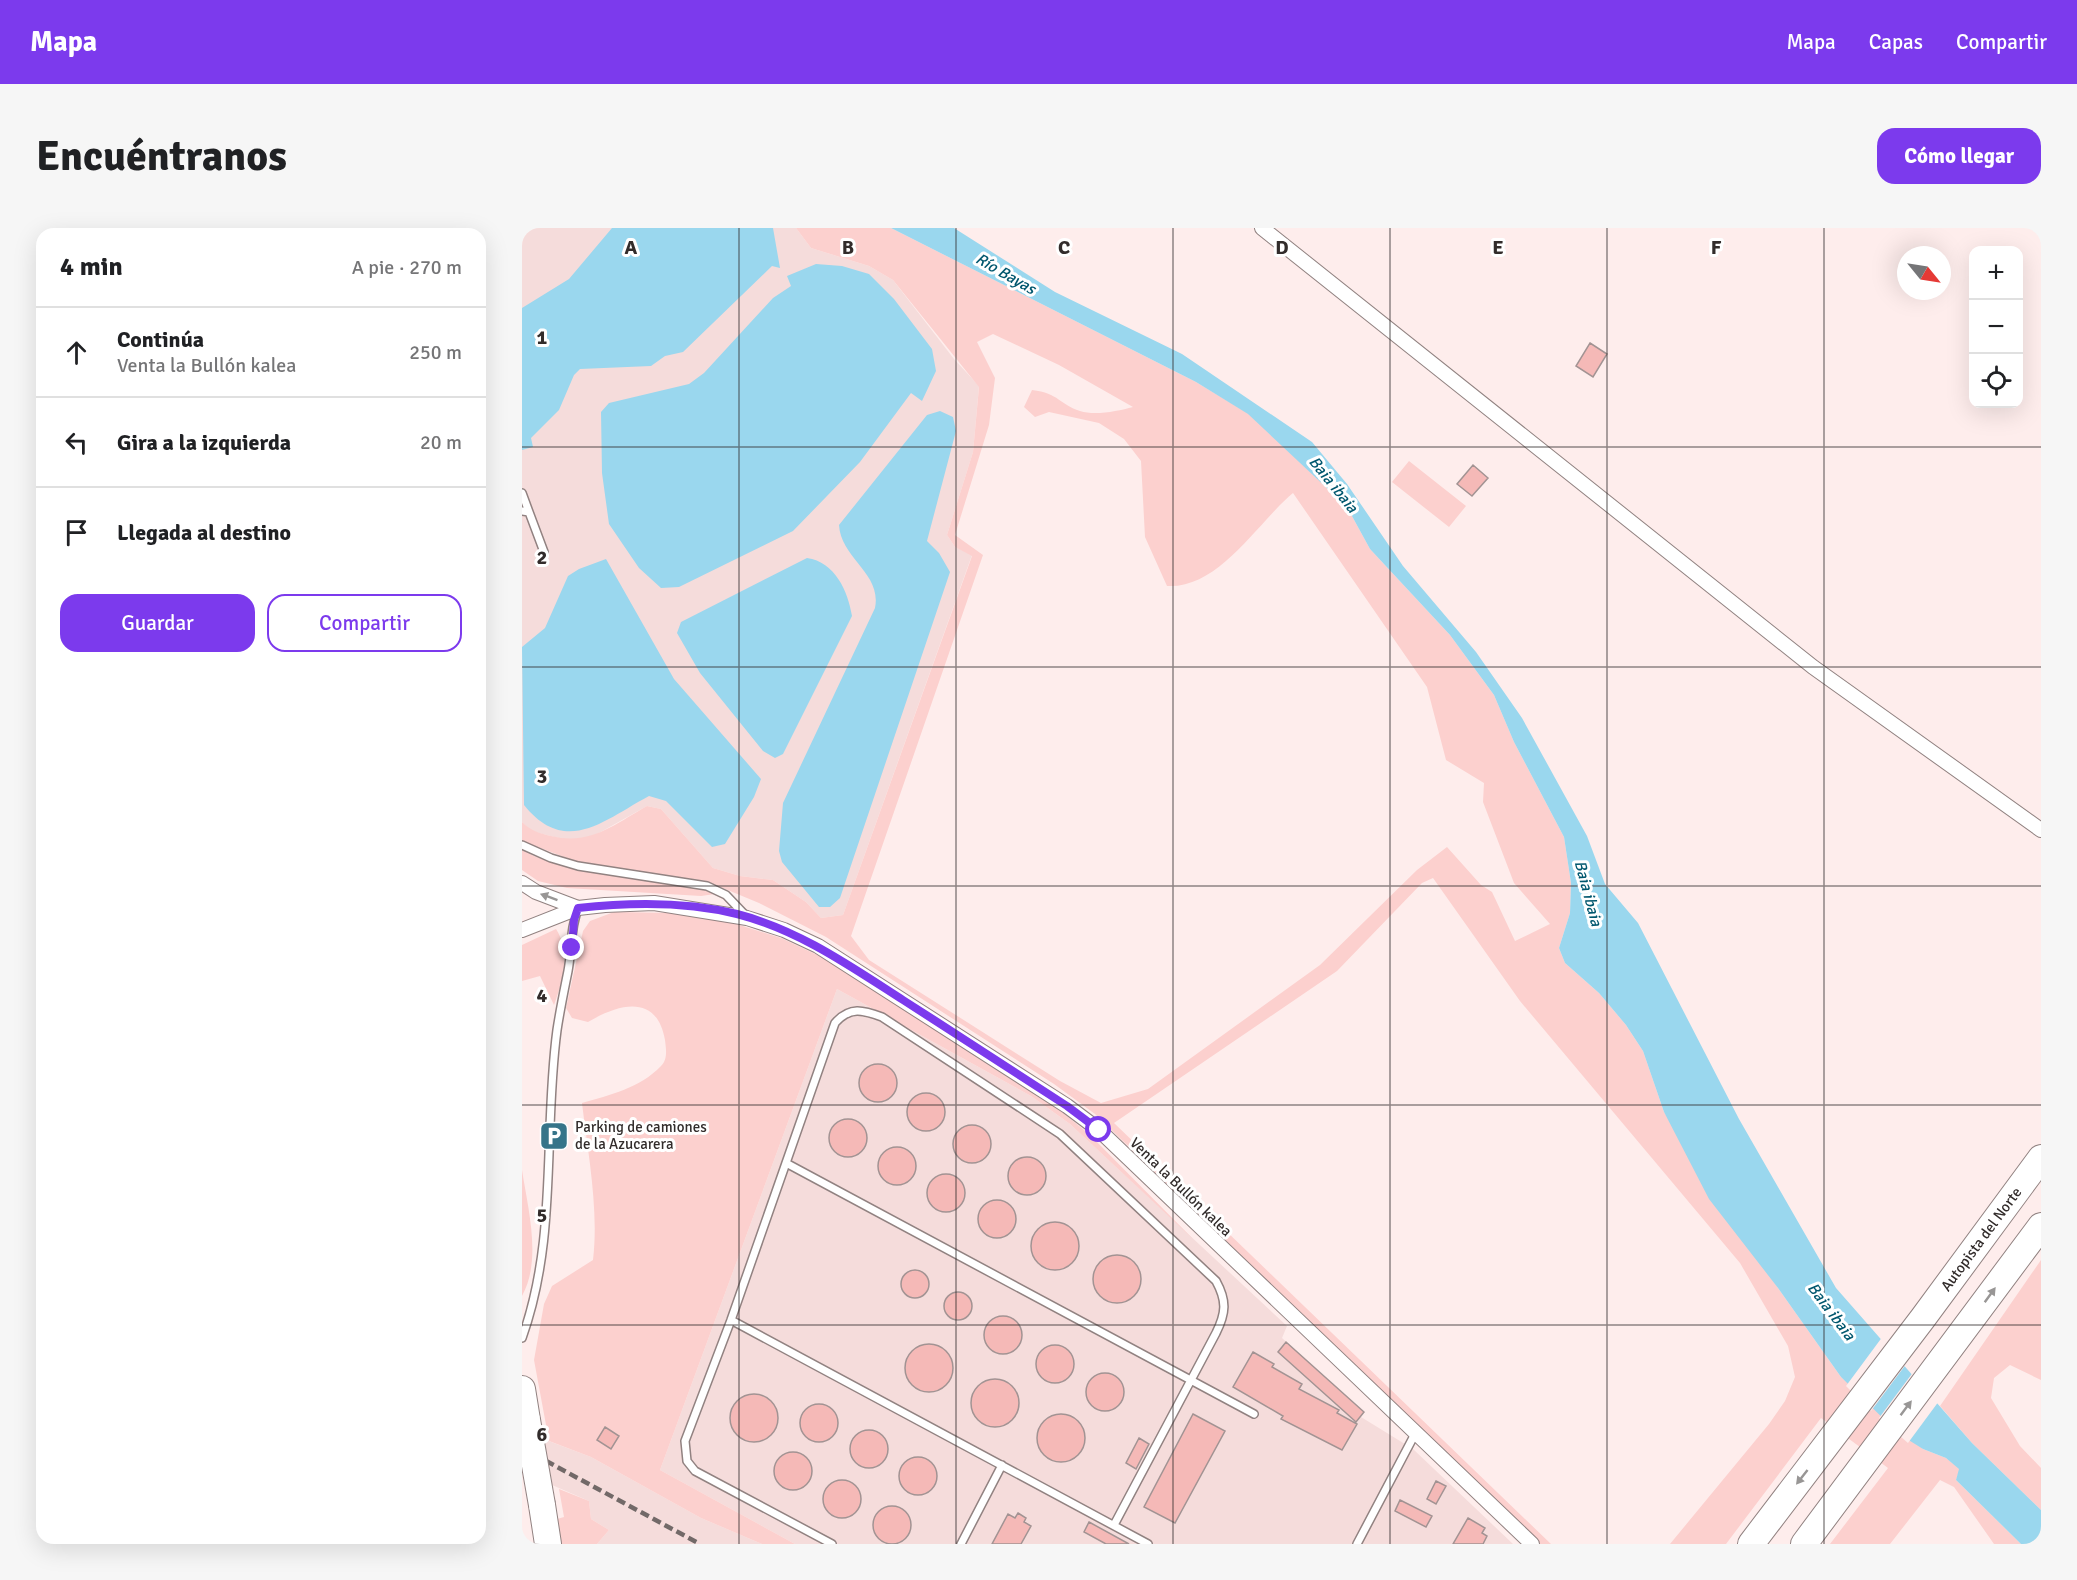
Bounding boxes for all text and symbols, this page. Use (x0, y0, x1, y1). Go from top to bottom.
text: Mapa (30, 25, 97, 59)
text: Mapa (1786, 29, 1836, 55)
text: Capas (1869, 29, 1923, 55)
text: Compartir (1956, 29, 2047, 55)
button: Cómo llegar (1877, 128, 2041, 184)
text: Encuéntranos (36, 131, 287, 182)
text: A (625, 235, 638, 260)
text: B (842, 235, 854, 260)
text: C (1058, 235, 1070, 260)
text: D (1275, 235, 1289, 260)
text: E (1492, 235, 1504, 260)
text: F (1711, 235, 1722, 260)
north arrow (1897, 246, 1951, 300)
map controls (1969, 246, 2023, 408)
button: + (1969, 246, 2023, 300)
water label: Río Bayas (972, 249, 1041, 300)
text: 4 min (60, 251, 123, 283)
text: A pie · 270 m (352, 255, 462, 280)
button: − (1969, 300, 2023, 354)
text: 1 (537, 325, 548, 350)
text: Continúa (117, 326, 204, 353)
icon: ahead (60, 336, 93, 369)
text: 250 m (409, 340, 462, 365)
text: Venta la Bullón kalea (117, 353, 296, 378)
button: locate (1969, 354, 2023, 408)
icon: left (60, 426, 93, 459)
text: Gira a la izquierda (117, 429, 291, 456)
text: 20 m (420, 430, 462, 455)
water label: Baia ibaia (1304, 452, 1363, 518)
icon: arrive (60, 516, 93, 549)
text: Llegada al destino (117, 519, 291, 546)
text: 2 (537, 545, 547, 570)
button: Guardar (60, 594, 255, 652)
button: Compartir (267, 594, 462, 652)
text: 3 (537, 764, 547, 789)
water label: Baia ibaia (1570, 858, 1607, 929)
one-way arrow (540, 891, 558, 901)
route end (558, 934, 584, 960)
text: 4 (537, 983, 548, 1008)
route start (1085, 1116, 1111, 1142)
place label: Parking de camiones de la Azucarera (575, 1118, 707, 1153)
parking icon: Parking de camiones de la Azucarera (538, 1120, 570, 1152)
street label: Venta la Bullón kalea (1126, 1134, 1236, 1240)
street label: Autopista del Norte (1937, 1184, 2025, 1295)
text: 5 (537, 1203, 547, 1228)
water label: Baia ibaia (1803, 1279, 1860, 1345)
one-way arrow (1984, 1287, 1996, 1303)
one-way arrow (1900, 1401, 1912, 1417)
text: 6 (537, 1422, 548, 1447)
one-way arrow (1796, 1469, 1809, 1485)

